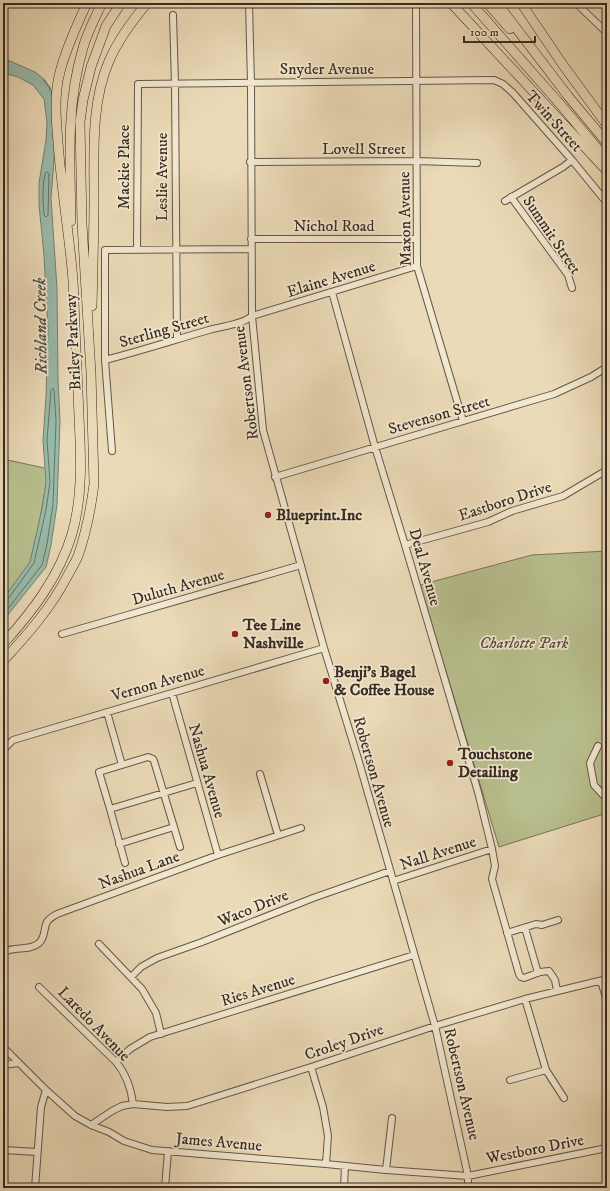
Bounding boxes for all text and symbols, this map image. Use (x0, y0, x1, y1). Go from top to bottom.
scale bar (464, 18, 535, 44)
text: 100 m (470, 25, 499, 40)
street label: Snyder Avenue (280, 59, 375, 79)
street label: Twin Street (521, 86, 587, 156)
street label: Mackie Place (114, 124, 134, 209)
street label: Leslie Avenue (152, 132, 172, 221)
street label: Lovell Street (322, 139, 406, 159)
street label: Maxon Avenue (394, 171, 416, 267)
street label: Summit Street (518, 192, 586, 278)
street label: Nichol Road (293, 216, 375, 236)
street label: Elaine Avenue (284, 256, 378, 302)
water label: Richland Creek (29, 277, 53, 375)
street label: Briley Parkway (60, 293, 86, 391)
street label: Sterling Street (117, 308, 211, 352)
street label: Robertson Avenue (229, 325, 263, 441)
street label: Stevenson Street (386, 391, 492, 439)
street label: Eastboro Drive (456, 476, 554, 525)
place label: Blueprint.Inc (276, 505, 362, 525)
marker: Blueprint.Inc (263, 510, 273, 520)
street label: Deal Avenue (404, 526, 446, 608)
street label: Duluth Avenue (129, 564, 227, 610)
place label: Tee Line Nashville (242, 615, 304, 653)
marker: Tee Line Nashville (230, 629, 240, 639)
park label: Charlotte Park (479, 633, 569, 653)
street label: Vernon Avenue (108, 660, 207, 706)
place label: Benji's Bagel & Coffee House (334, 662, 435, 700)
marker: Benji's Bagel & Coffee House (321, 676, 331, 686)
street label: Robertson Avenue (349, 714, 400, 830)
street label: Nashua Avenue (184, 721, 230, 821)
place label: Touchstone Detailing (457, 744, 533, 782)
marker: Touchstone Detailing (445, 758, 455, 768)
street label: Nall Avenue (397, 831, 479, 875)
street label: Nashua Lane (96, 846, 182, 894)
street label: Waco Drive (214, 885, 292, 932)
street label: Ries Avenue (219, 969, 298, 1011)
street label: Laredo Avenue (53, 982, 135, 1066)
street label: Croley Drive (302, 1019, 386, 1065)
street label: Robertson Avenue (439, 1026, 485, 1142)
street label: James Avenue (173, 1128, 263, 1156)
street label: Westboro Drive (484, 1130, 586, 1168)

